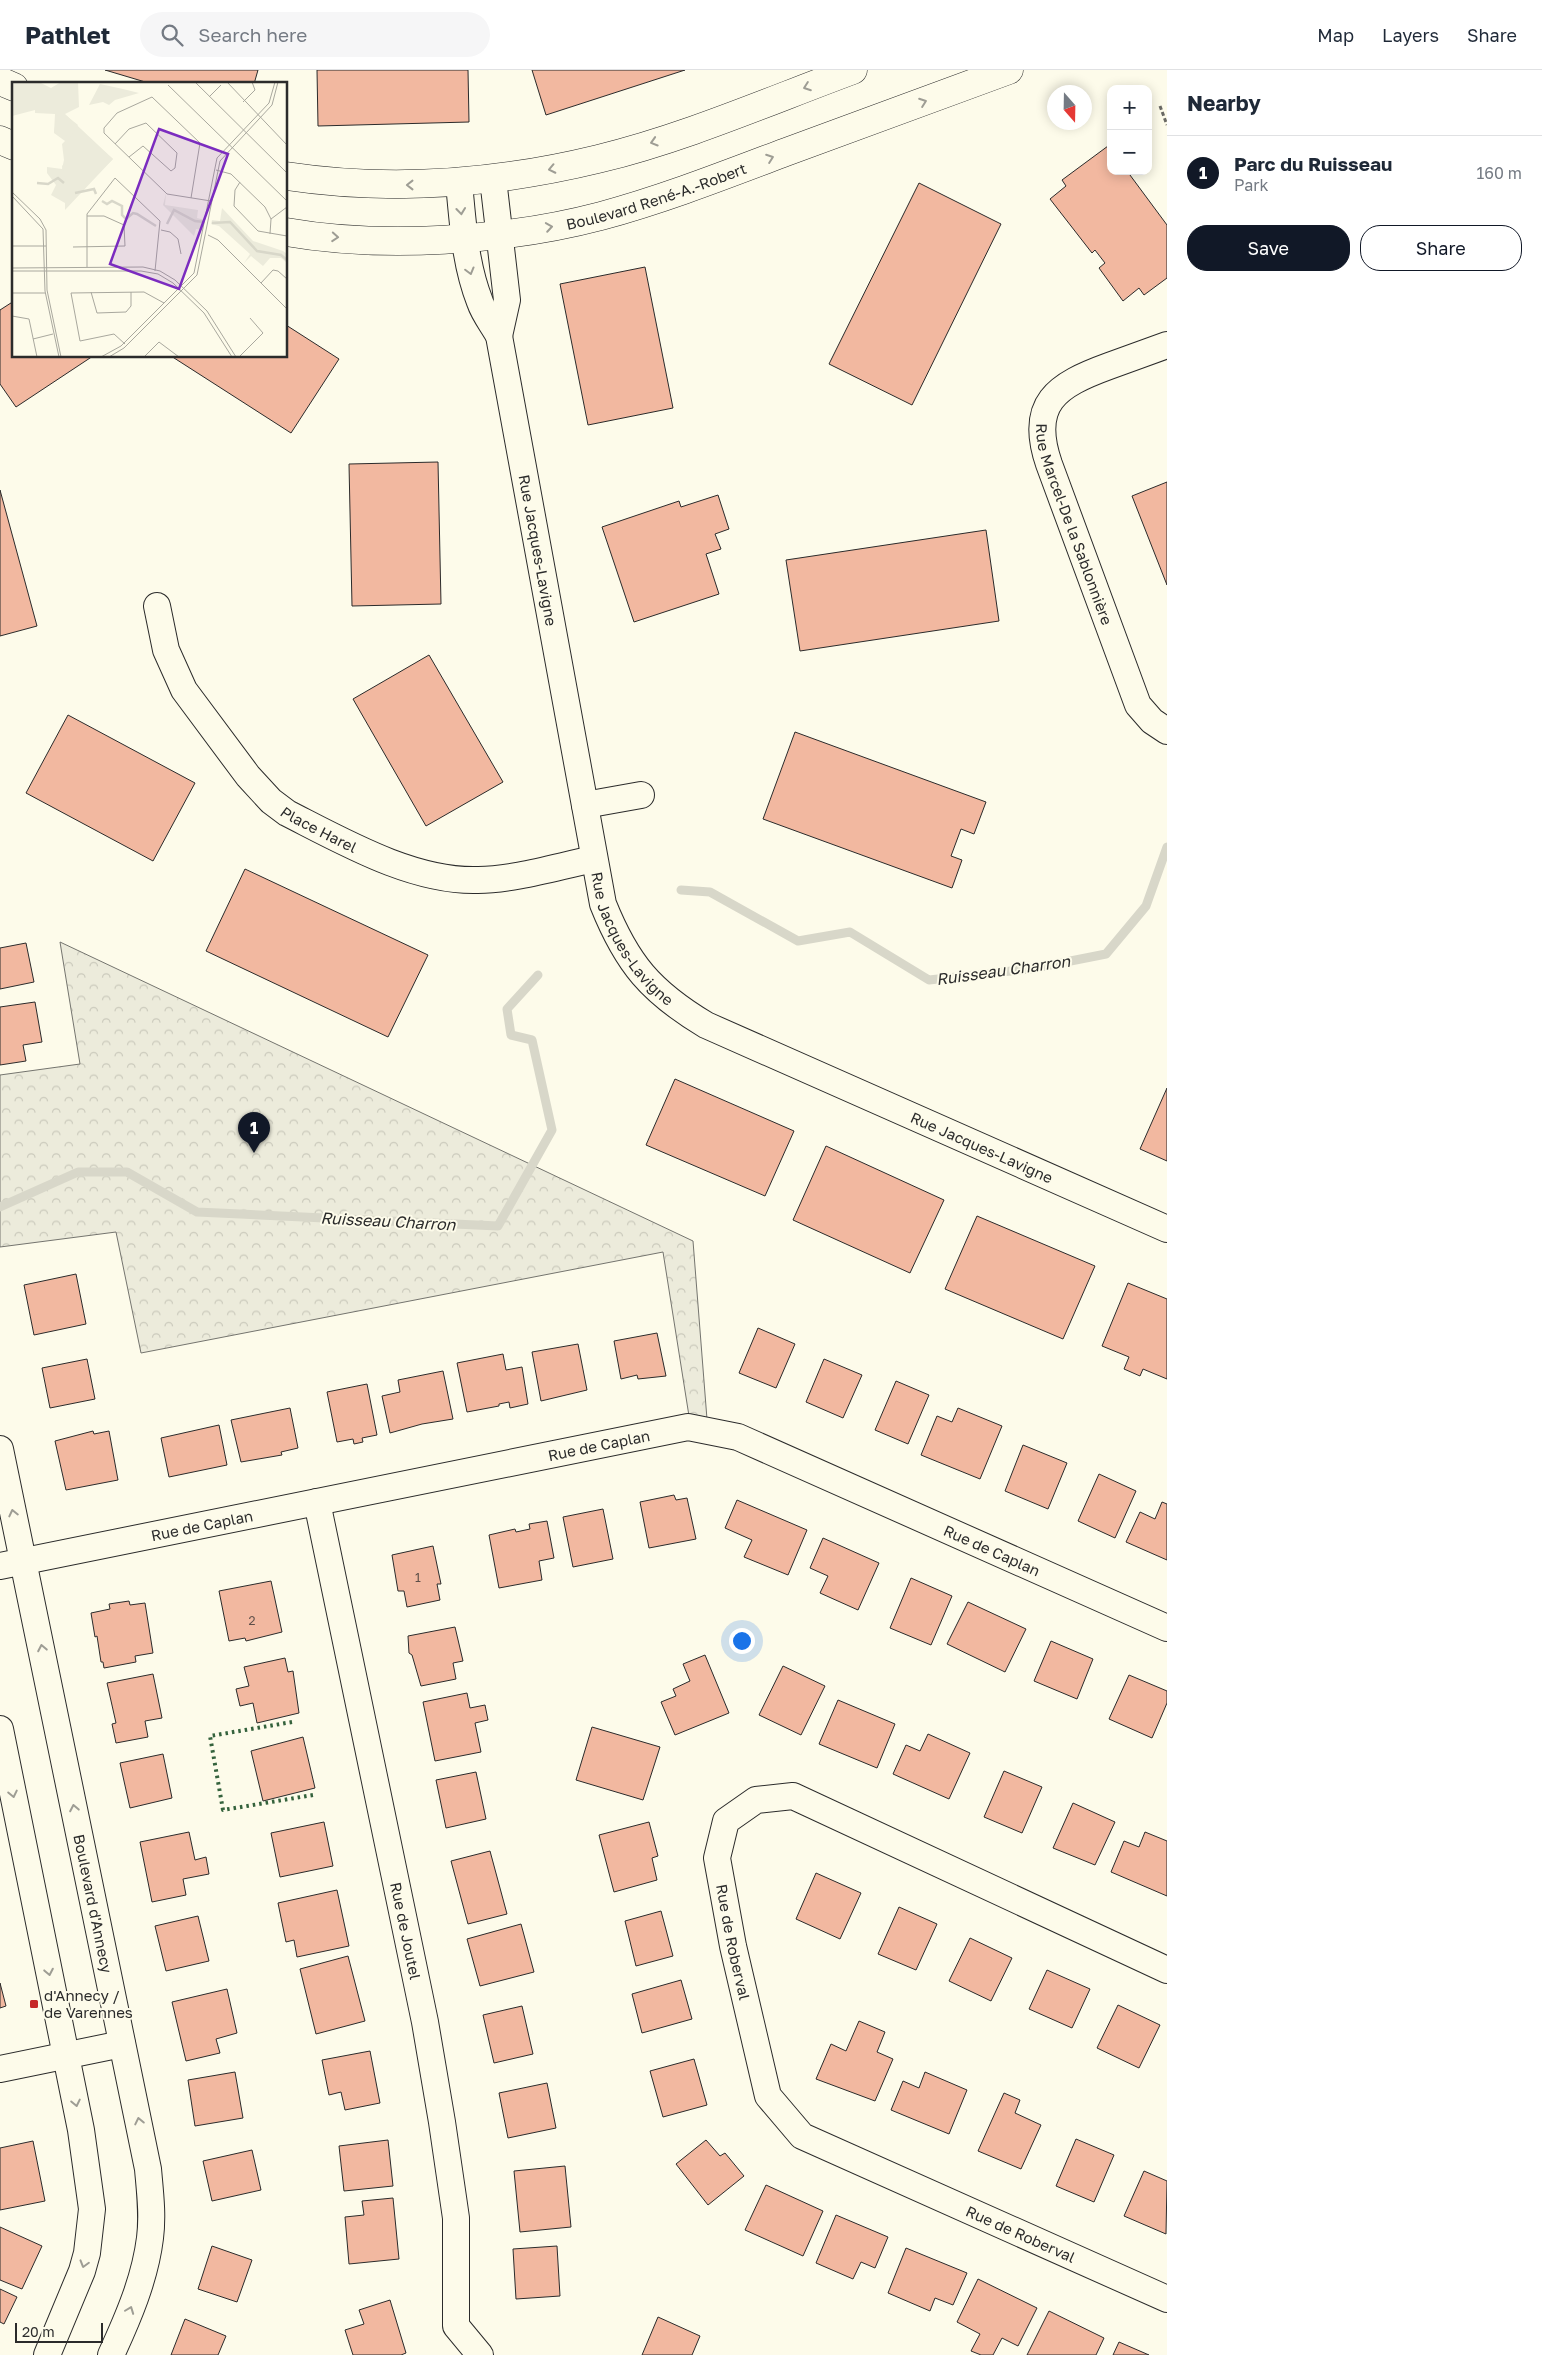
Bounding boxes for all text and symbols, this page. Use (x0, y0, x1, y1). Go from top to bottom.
search box (140, 12, 490, 57)
text: Pathlet (25, 20, 110, 49)
icon: search (158, 21, 186, 49)
text: Search here (198, 23, 307, 46)
text: Map (1317, 24, 1354, 46)
text: Layers (1382, 24, 1439, 46)
text: Share (1467, 24, 1517, 46)
one-way arrow (803, 81, 812, 91)
inset map (12, 82, 288, 358)
north arrow (1047, 85, 1092, 130)
map controls (1107, 85, 1152, 175)
button: + (1107, 85, 1152, 130)
text: Nearby (1187, 90, 1261, 116)
one-way arrow (918, 98, 927, 108)
button: − (1107, 130, 1152, 175)
one-way arrow (650, 137, 659, 147)
text: Parc du Ruisseau (1234, 152, 1392, 175)
one-way arrow (765, 154, 774, 164)
street label: Boulevard René-A.-Robert (564, 159, 749, 233)
one-way arrow (548, 163, 557, 174)
text: 1 (1199, 163, 1207, 183)
text: 160 m (1476, 163, 1522, 183)
text: Park (1234, 175, 1269, 195)
one-way arrow (406, 180, 414, 190)
one-way arrow (456, 207, 467, 215)
one-way arrow (544, 222, 553, 232)
button: Save (1187, 225, 1350, 271)
button: Share (1360, 225, 1522, 271)
one-way arrow (331, 231, 339, 242)
one-way arrow (465, 267, 475, 275)
street label: Rue Marcel-De la Sablonnière (1033, 423, 1117, 627)
street label: Rue Jacques-Lavigne (516, 473, 561, 628)
street label: Place Harel (277, 803, 360, 856)
street label: Rue Jacques-Lavigne (588, 870, 677, 1009)
water label: Ruisseau Charron (935, 951, 1072, 989)
street label: Rue Jacques-Lavigne (908, 1108, 1056, 1187)
pin: 1 (238, 1112, 270, 1153)
water label: Ruisseau Charron (320, 1207, 457, 1235)
street label: Rue de Caplan (546, 1426, 651, 1464)
street label: Rue de Caplan (149, 1506, 254, 1544)
one-way arrow (8, 1509, 19, 1518)
street label: Rue de Caplan (941, 1521, 1043, 1579)
house number: 1 (415, 1570, 421, 1585)
house number: 2 (249, 1613, 256, 1628)
your location (729, 1628, 755, 1654)
one-way arrow (37, 1644, 47, 1653)
one-way arrow (8, 1790, 18, 1799)
one-way arrow (69, 1803, 80, 1812)
street label: Boulevard d'Annecy (70, 1833, 117, 1975)
street label: Rue de Joutel (387, 1880, 425, 1981)
street label: Rue de Roberval (713, 1883, 754, 2002)
one-way arrow (43, 1967, 54, 1976)
place label: d'Annecy / de Varennes (44, 1986, 133, 2021)
marker: d'Annecy / de Varennes (28, 1998, 40, 2010)
one-way arrow (70, 2099, 80, 2108)
one-way arrow (134, 2116, 145, 2125)
street label: Rue de Roberval (963, 2201, 1078, 2266)
one-way arrow (80, 2259, 90, 2267)
one-way arrow (124, 2306, 134, 2315)
scale bar (15, 2320, 102, 2343)
text: 20 m (22, 2323, 55, 2340)

